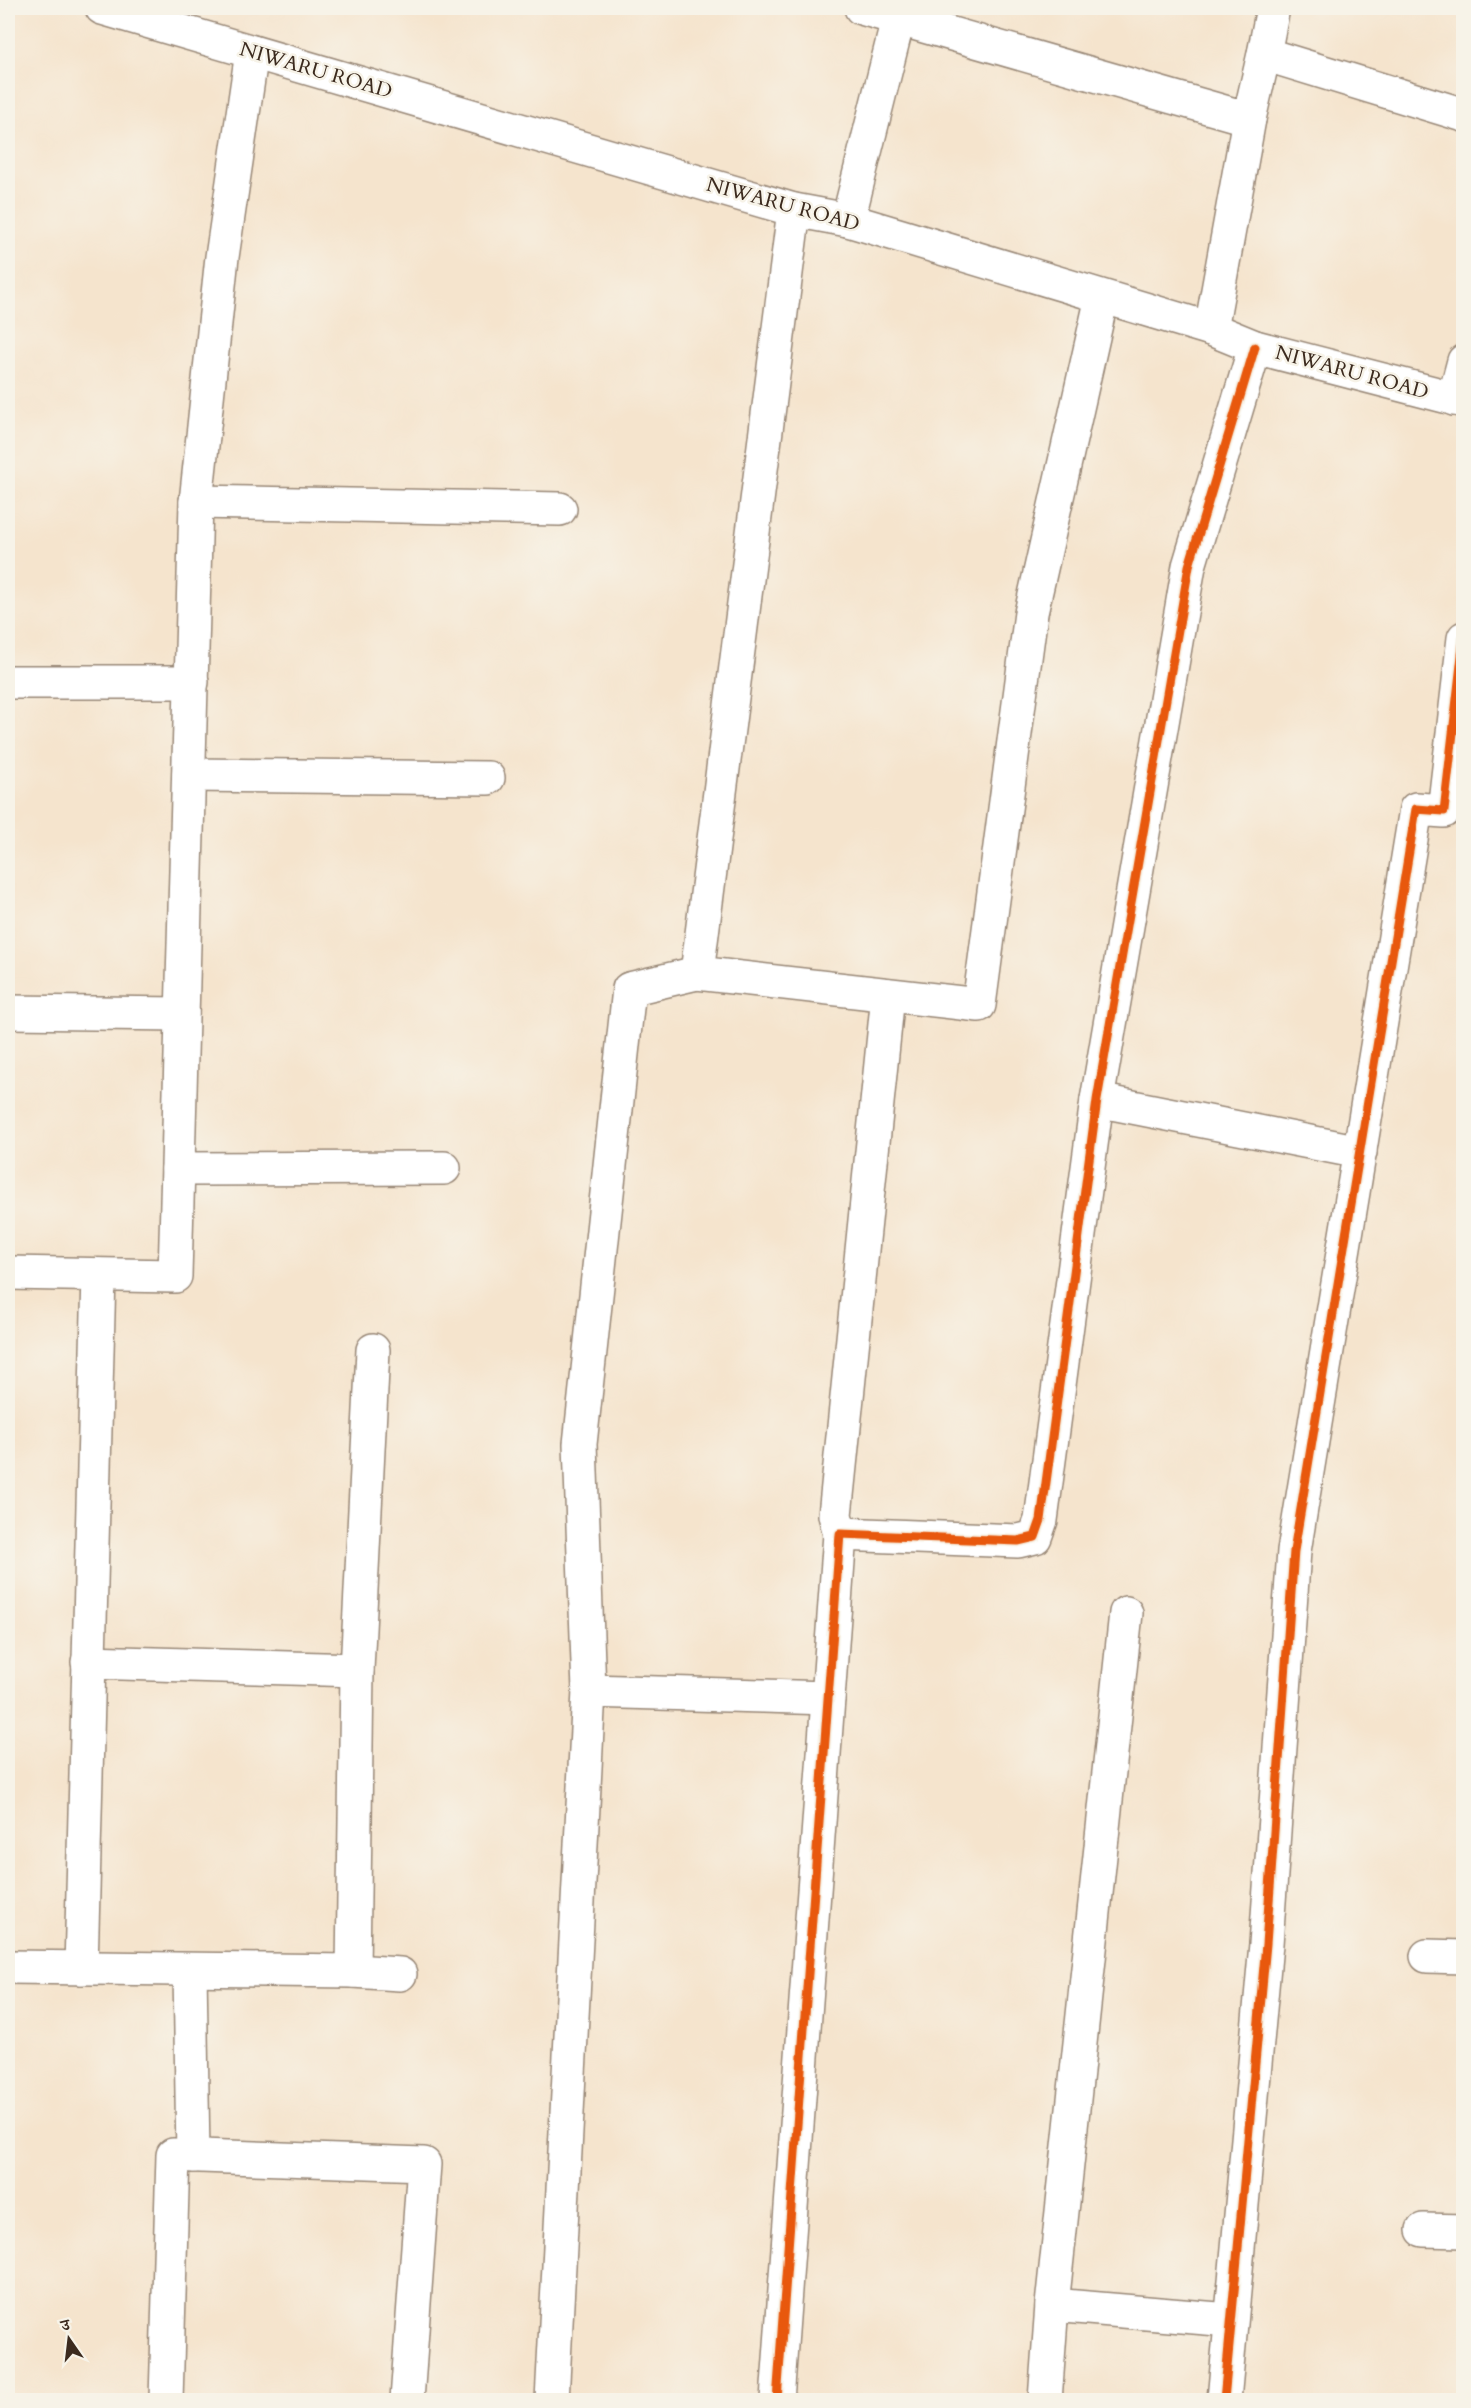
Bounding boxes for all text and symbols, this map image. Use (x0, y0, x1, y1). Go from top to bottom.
street label: NIWARU ROAD (237, 35, 395, 105)
street label: NIWARU ROAD (703, 171, 863, 237)
street label: NIWARU ROAD (1272, 339, 1432, 405)
north arrow (39, 2309, 99, 2369)
text: उ (58, 2313, 74, 2337)

